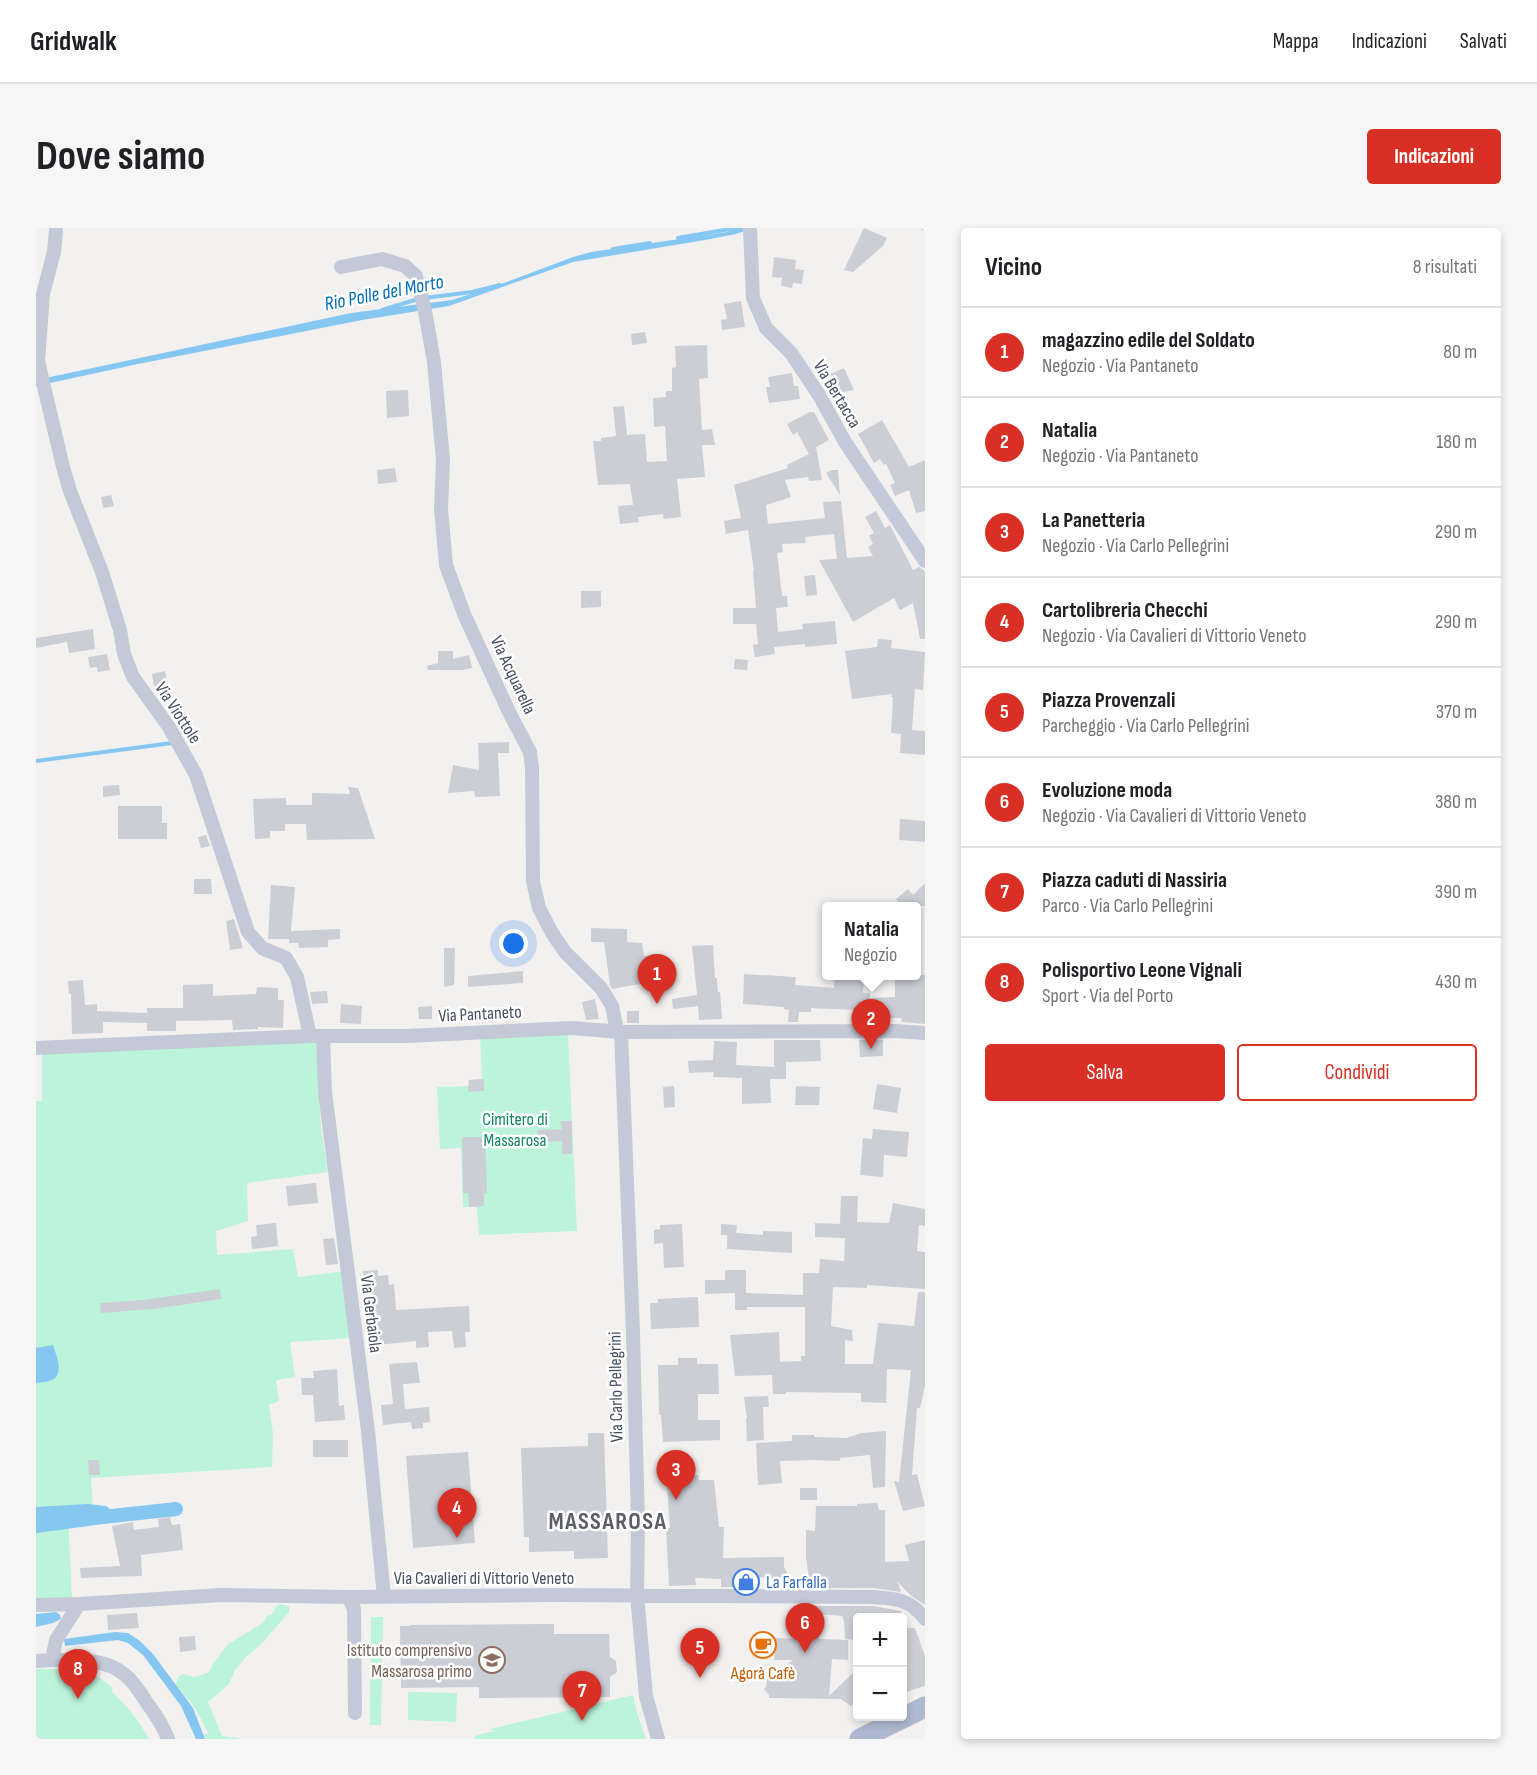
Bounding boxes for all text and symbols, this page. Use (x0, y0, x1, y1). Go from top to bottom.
text: Gridwalk (30, 25, 117, 58)
text: Mappa (1273, 29, 1319, 54)
text: Indicazioni (1352, 29, 1427, 54)
text: Salvati (1460, 29, 1507, 54)
button: Indicazioni (1367, 129, 1501, 184)
text: Dove siamo (36, 131, 205, 182)
text: Vicino (985, 252, 1042, 283)
text: 8 risultati (1413, 255, 1477, 279)
water label: Rio Polle del Morto (322, 270, 446, 316)
text: magazzino edile del Soldato (1042, 327, 1255, 354)
text: 1 (1001, 340, 1008, 364)
text: 80 m (1443, 340, 1477, 364)
text: Negozio · Via Pantaneto (1042, 354, 1198, 378)
street label: Via Bertacca (809, 356, 865, 432)
text: Natalia (1042, 417, 1097, 444)
text: 2 (1000, 430, 1009, 454)
text: 180 m (1436, 430, 1477, 454)
text: Negozio · Via Pantaneto (1042, 444, 1198, 468)
text: La Panetteria (1042, 507, 1145, 534)
text: 3 (1000, 520, 1009, 544)
text: 290 m (1435, 520, 1477, 544)
text: Negozio · Via Carlo Pellegrini (1042, 534, 1229, 558)
text: Cartolibreria Checchi (1042, 597, 1208, 624)
text: 4 (1000, 610, 1009, 634)
text: 290 m (1435, 610, 1477, 634)
text: Negozio · Via Cavalieri di Vittorio Veneto (1042, 624, 1306, 648)
street label: Via Acquarella (486, 632, 540, 718)
street label: Via Viottole (150, 678, 206, 748)
text: Piazza Provenzali (1042, 687, 1176, 714)
text: 5 (1000, 700, 1009, 724)
text: 370 m (1436, 700, 1477, 724)
text: Parcheggio · Via Carlo Pellegrini (1042, 714, 1250, 738)
text: Evoluzione moda (1042, 777, 1172, 804)
text: 6 (1000, 790, 1009, 814)
text: 380 m (1435, 790, 1477, 814)
text: Negozio · Via Cavalieri di Vittorio Veneto (1042, 804, 1306, 828)
text: Piazza caduti di Nassiria (1042, 867, 1227, 894)
text: 7 (1000, 880, 1009, 904)
text: 390 m (1435, 880, 1477, 904)
text: Parco · Via Carlo Pellegrini (1042, 894, 1213, 918)
popup (822, 902, 921, 980)
text: Natalia (844, 916, 899, 943)
your location (499, 929, 528, 958)
text: Negozio (844, 943, 897, 967)
pin: 1 (638, 954, 676, 1004)
text: Polisportivo Leone Vignali (1042, 957, 1242, 984)
text: 8 (1000, 970, 1009, 994)
text: 430 m (1435, 970, 1477, 994)
text: Sport · Via del Porto (1042, 984, 1173, 1008)
pin: 2 (852, 1000, 890, 1049)
street label: Via Pantaneto (438, 1001, 522, 1027)
button: Salva (985, 1044, 1225, 1101)
button: Condividi (1237, 1044, 1477, 1101)
park label: Cimitero di Massarosa (482, 1109, 548, 1151)
street label: Via Gerbaiola (356, 1274, 386, 1354)
street label: Via Carlo Pellegrini (605, 1331, 627, 1443)
pin: 3 (656, 1450, 696, 1500)
pin: 4 (438, 1488, 476, 1538)
district label: MASSAROSA (549, 1507, 667, 1536)
shop icon: La Farfalla (731, 1567, 761, 1597)
street label: Via Cavalieri di Vittorio Veneto (394, 1568, 574, 1589)
place label: La Farfalla (766, 1572, 827, 1593)
pin: 6 (786, 1604, 824, 1653)
map controls (853, 1613, 907, 1721)
button: + (853, 1613, 907, 1667)
pin: 5 (680, 1628, 720, 1678)
cafe icon: Agorà Cafè (748, 1630, 778, 1660)
place label: Istituto comprensivo Massarosa primo (347, 1640, 472, 1682)
school or university icon: Istituto comprensivo Massarosa primo (477, 1645, 507, 1675)
pin: 8 (58, 1650, 98, 1699)
place label: Agorà Cafè (730, 1663, 795, 1684)
button: − (853, 1667, 907, 1721)
pin: 7 (562, 1672, 602, 1721)

